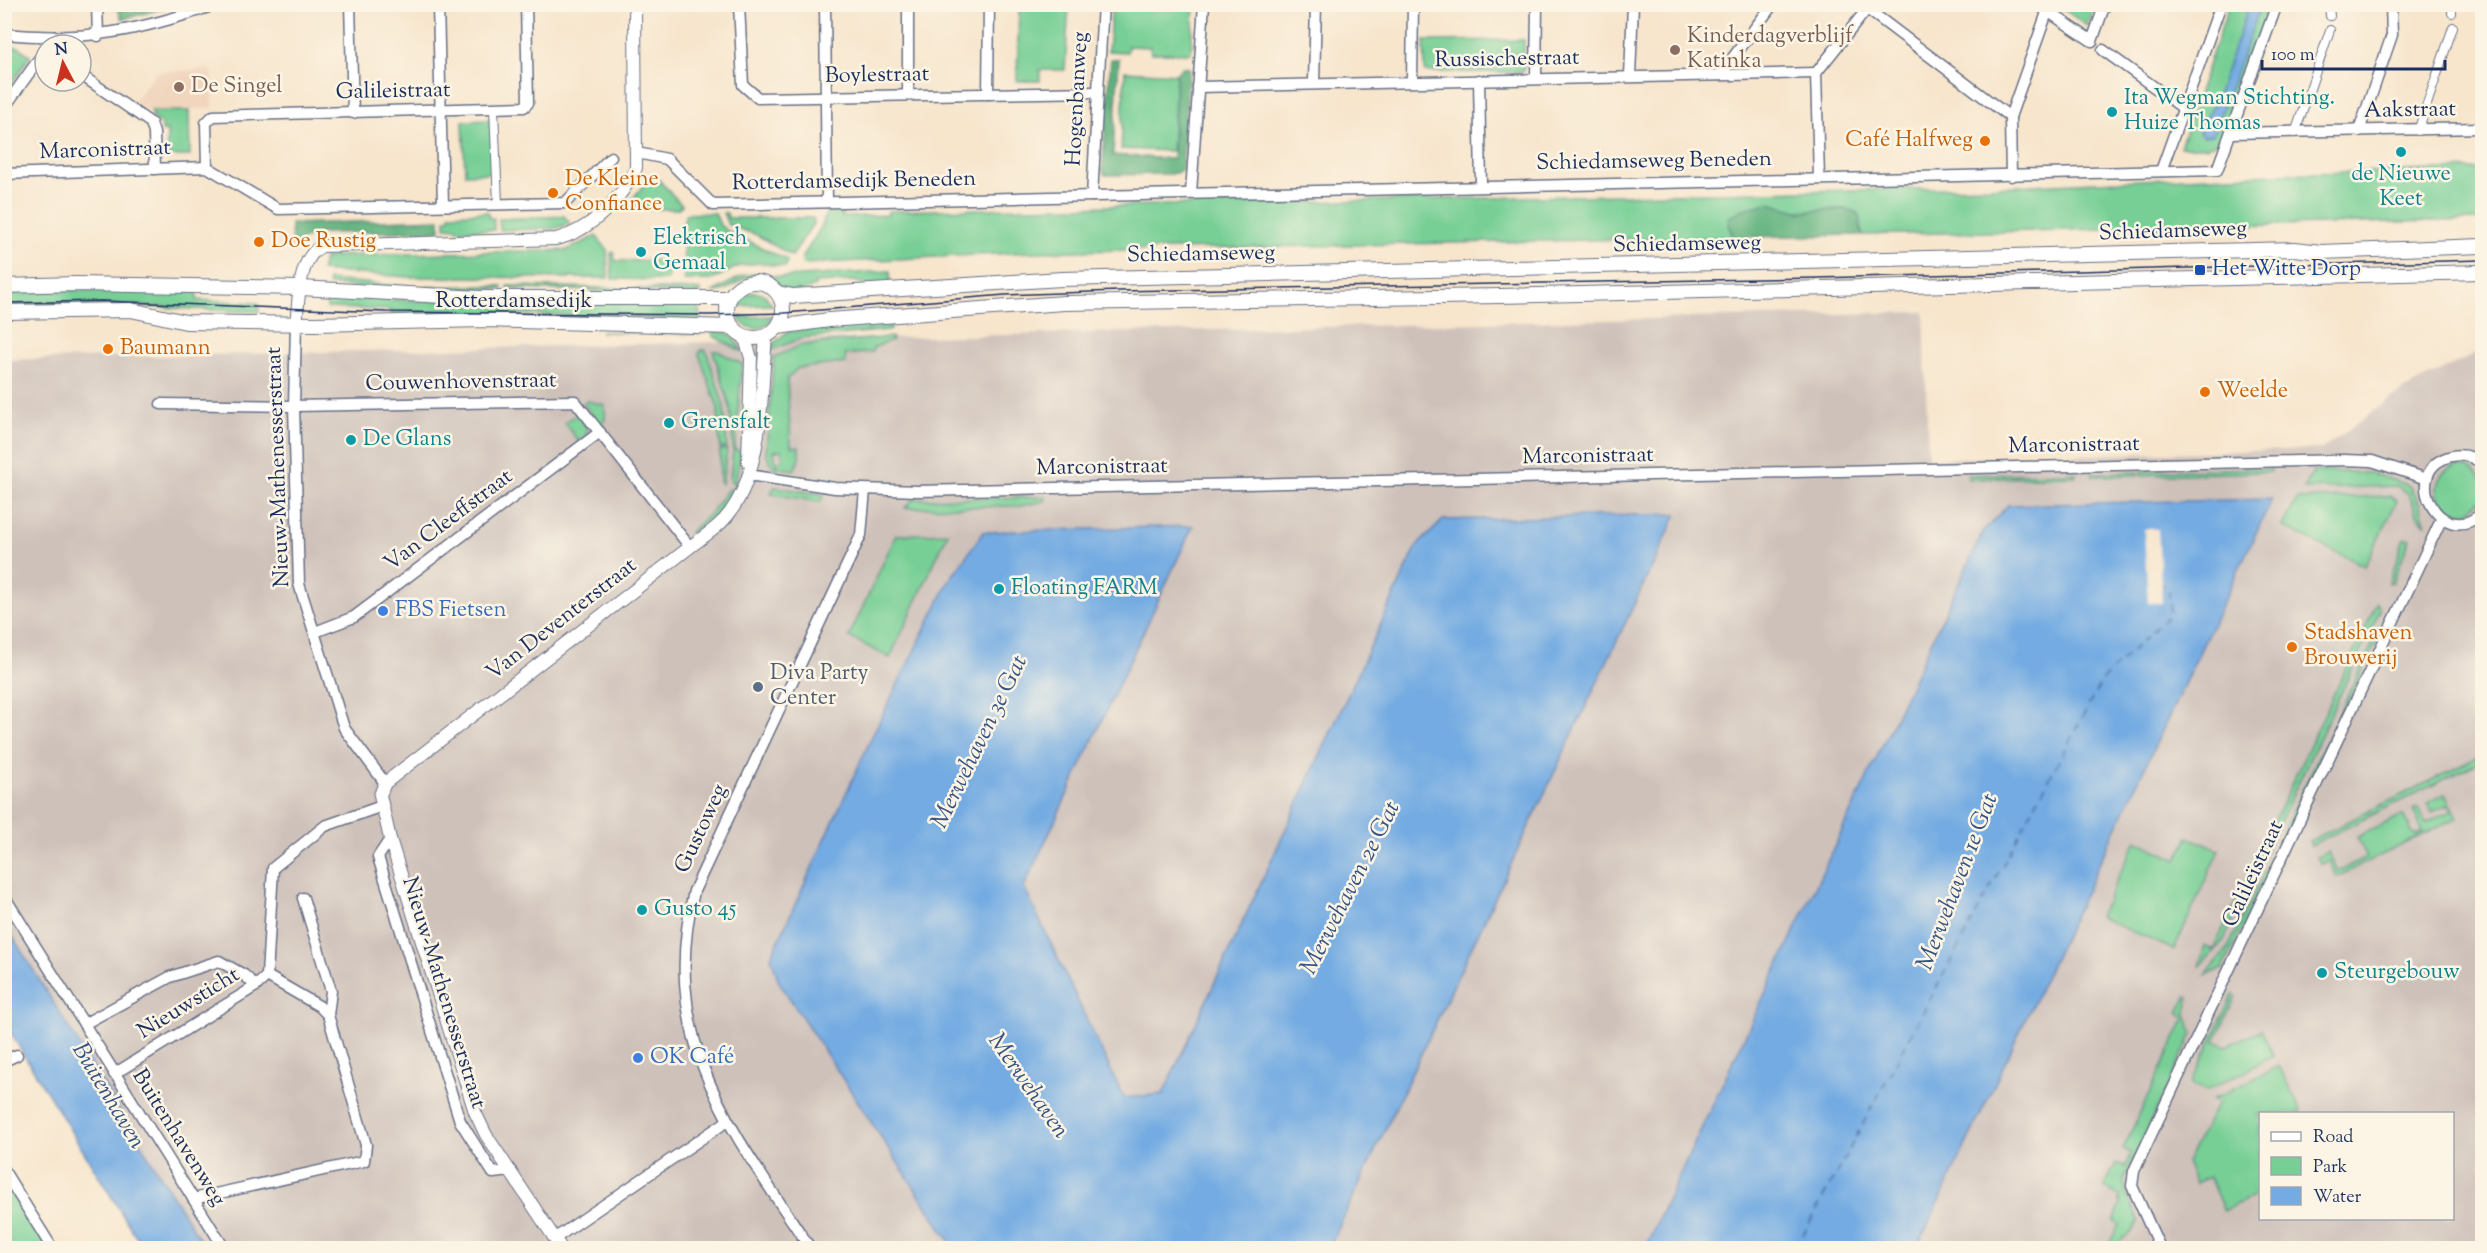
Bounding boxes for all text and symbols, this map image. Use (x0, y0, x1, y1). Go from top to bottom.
place label: Kinderdagverblijf Katinka (1687, 21, 1854, 78)
street label: Hogenbanweg (1059, 31, 1098, 167)
north arrow (33, 33, 93, 93)
scale bar (2262, 33, 2445, 71)
text: N (54, 38, 69, 63)
street label: Russischestraat (1434, 43, 1580, 77)
marker: Kinderdagverblijf Katinka (1668, 43, 1682, 57)
text: 100 m (2271, 43, 2315, 69)
street label: Boylestraat (825, 59, 930, 93)
place label: De Singel (191, 71, 282, 103)
street label: Galileistraat (335, 75, 451, 109)
marker: De Singel (172, 80, 186, 94)
place label: Ita Wegman Stichting. Huize Thomas (2124, 83, 2335, 140)
street label: Aakstraat (2364, 94, 2457, 128)
marker: Ita Wegman Stichting. Huize Thomas (2105, 105, 2119, 119)
place label: Café Halfweg (1845, 125, 1973, 157)
street label: Marconistraat (39, 133, 172, 169)
marker: Café Halfweg (1978, 134, 1992, 148)
street label: Schiedamseweg Beneden (1536, 144, 1772, 180)
marker: de Nieuwe Keet (2394, 145, 2408, 159)
place label: de Nieuwe Keet (2351, 159, 2451, 216)
place label: De Kleine Confiance (565, 164, 662, 221)
street label: Rotterdamsedijk Beneden (732, 164, 976, 200)
marker: De Kleine Confiance (546, 186, 560, 200)
street label: Schiedamseweg (2098, 213, 2248, 251)
place label: Elektrisch Gemaal (653, 223, 748, 280)
place label: Doe Rustig (271, 226, 377, 258)
street label: Schiedamseweg (1613, 228, 1762, 262)
marker: Doe Rustig (252, 235, 266, 249)
street label: Schiedamseweg (1127, 238, 1276, 272)
marker: Elektrisch Gemaal (634, 245, 648, 259)
place label: Het Witte Dorp (2212, 254, 2361, 286)
marker: Het Witte Dorp (2193, 263, 2207, 277)
street label: Rotterdamsedijk (435, 286, 593, 318)
place label: Baumann (120, 333, 211, 365)
marker: Baumann (101, 342, 115, 356)
street label: Nieuw-Mathenesserstraat (259, 346, 299, 588)
street label: Couwenhovenstraat (365, 365, 557, 401)
place label: Weelde (2217, 376, 2288, 408)
marker: Weelde (2198, 385, 2212, 399)
place label: Grensfalt (681, 407, 771, 439)
marker: Grensfalt (662, 416, 676, 430)
place label: De Glans (363, 424, 451, 456)
street label: Marconistraat (2008, 429, 2141, 463)
marker: De Glans (344, 433, 358, 447)
street label: Marconistraat (1522, 440, 1655, 474)
street label: Marconistraat (1036, 451, 1169, 485)
street label: Van Cleeffstraat (378, 462, 520, 580)
street label: Van Deventerstraat (480, 551, 645, 689)
place label: Floating FARM (1011, 573, 1158, 605)
marker: Floating FARM (992, 582, 1006, 596)
place label: FBS Fietsen (395, 595, 506, 627)
marker: FBS Fietsen (376, 604, 390, 618)
place label: Stadshaven Brouwerij (2304, 618, 2412, 675)
marker: Stadshaven Brouwerij (2285, 640, 2299, 654)
water label: Merwehaven 3e Gat (923, 650, 1037, 834)
place label: Diva Party Center (770, 658, 869, 715)
marker: Diva Party Center (751, 680, 765, 694)
street label: Gustoweg (667, 779, 737, 879)
water label: Merwehaven 1e Gat (1909, 789, 2007, 975)
water label: Merwehaven 2e Gat (1293, 795, 1409, 981)
street label: Galileïstraat (2215, 815, 2293, 933)
street label: Nieuw-Mathenesserstraat (392, 873, 494, 1113)
place label: Gusto 45 (654, 894, 737, 926)
marker: Gusto 45 (635, 903, 649, 917)
place label: Steurgebouw (2334, 957, 2460, 989)
street label: Nieuwsticht (132, 960, 247, 1048)
marker: Steurgebouw (2315, 966, 2329, 980)
water label: Merwehaven (979, 1026, 1077, 1146)
water label: Buitenhaven (63, 1036, 153, 1156)
place label: OK Café (650, 1042, 734, 1074)
marker: OK Café (631, 1051, 645, 1065)
street label: Buitenhavenweg (123, 1063, 233, 1213)
legend (2259, 1112, 2454, 1220)
text: Road (2313, 1125, 2353, 1151)
text: Park (2313, 1155, 2348, 1181)
text: Water (2313, 1185, 2362, 1211)

